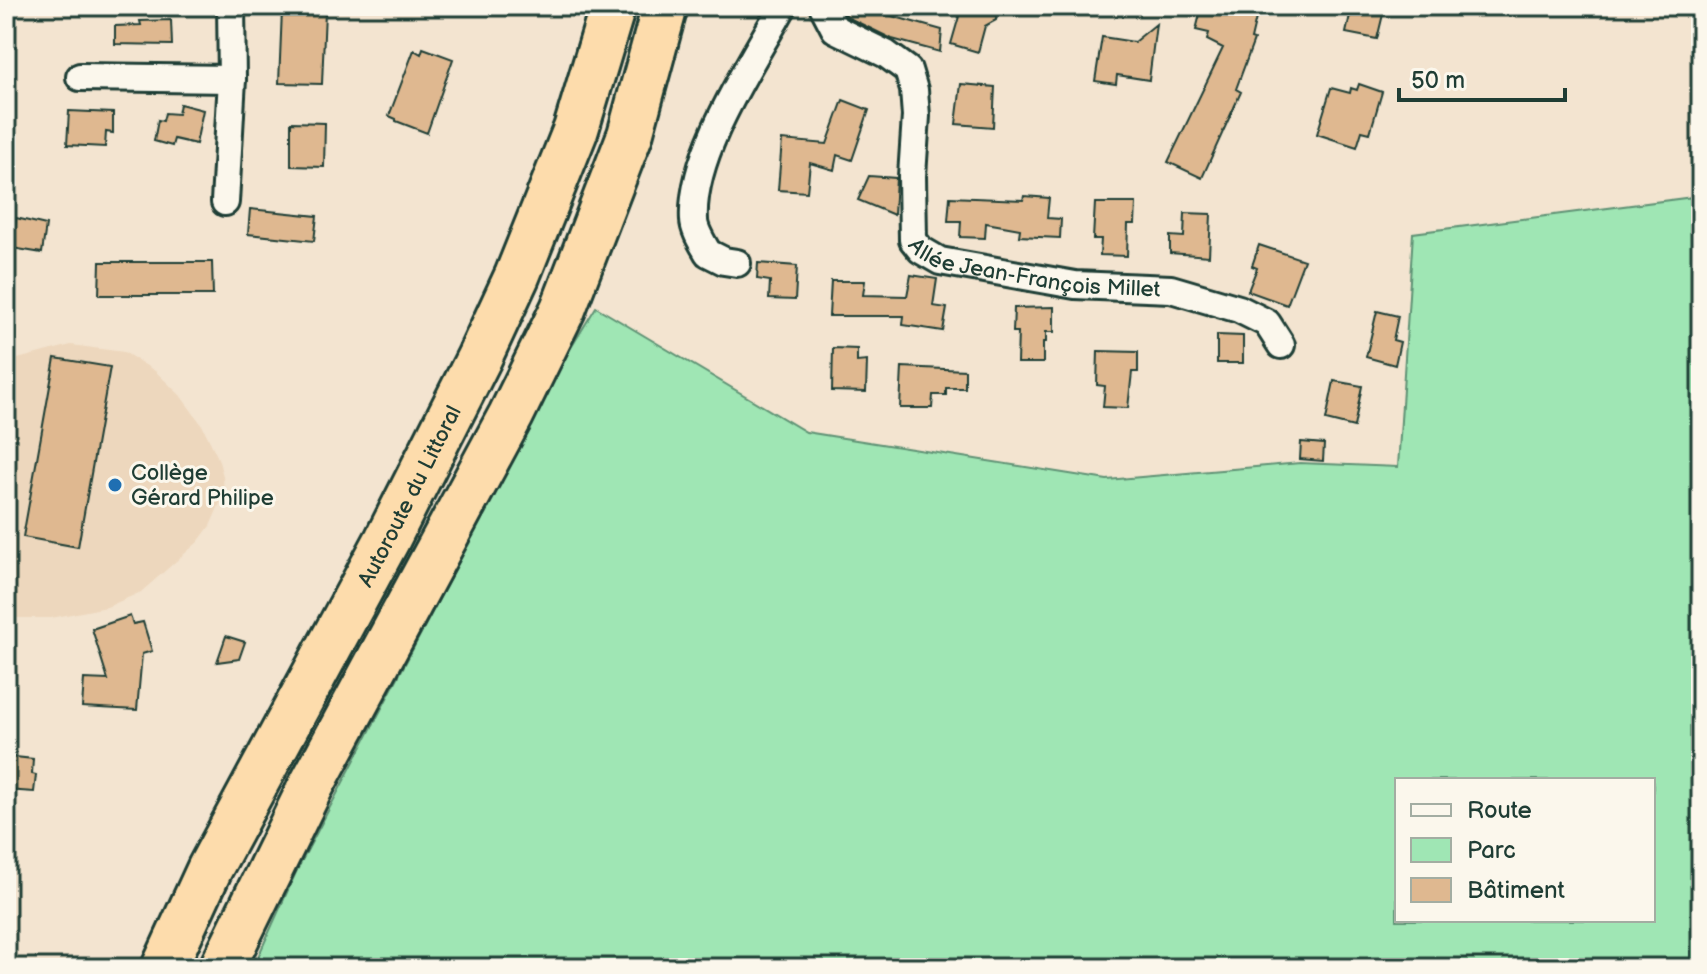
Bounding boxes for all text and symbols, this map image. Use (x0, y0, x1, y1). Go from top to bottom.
scale bar (1399, 52, 1565, 102)
text: 50 m (1411, 66, 1465, 95)
street label: Allée Jean-François Millet (902, 233, 1161, 304)
street label: Autoroute du Littoral (352, 401, 468, 592)
place label: Collège Gérard Philipe (131, 460, 274, 512)
marker: Collège Gérard Philipe (106, 476, 124, 494)
legend (1395, 778, 1655, 922)
text: Route (1467, 796, 1532, 825)
text: Parc (1467, 836, 1516, 865)
text: Bâtiment (1467, 876, 1566, 905)

